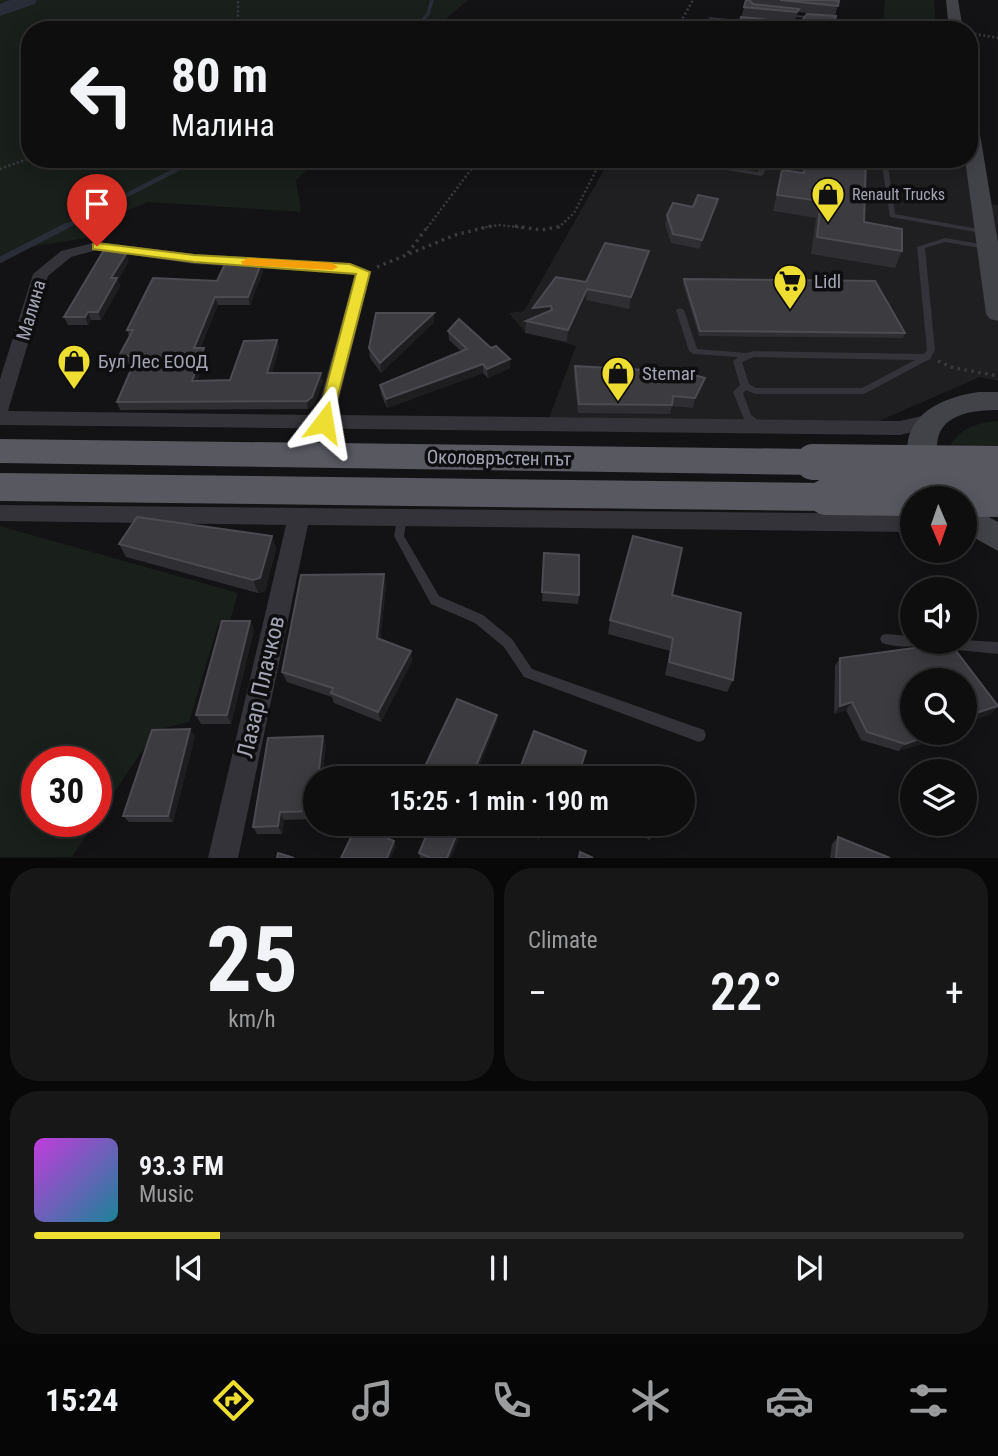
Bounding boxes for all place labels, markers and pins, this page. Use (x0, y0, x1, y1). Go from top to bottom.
pin (67, 174, 127, 246)
shop icon: Renault Trucks (809, 175, 847, 224)
place label: Renault Trucks (852, 185, 945, 204)
supermarket icon: Lidl (771, 262, 809, 311)
place label: Lidl (814, 270, 841, 293)
shop icon: Бул Лес ЕООД (55, 342, 93, 391)
place label: Бул Лес ЕООД (98, 350, 208, 373)
shop icon: Stemar (599, 354, 637, 403)
place label: Stemar (642, 362, 696, 385)

